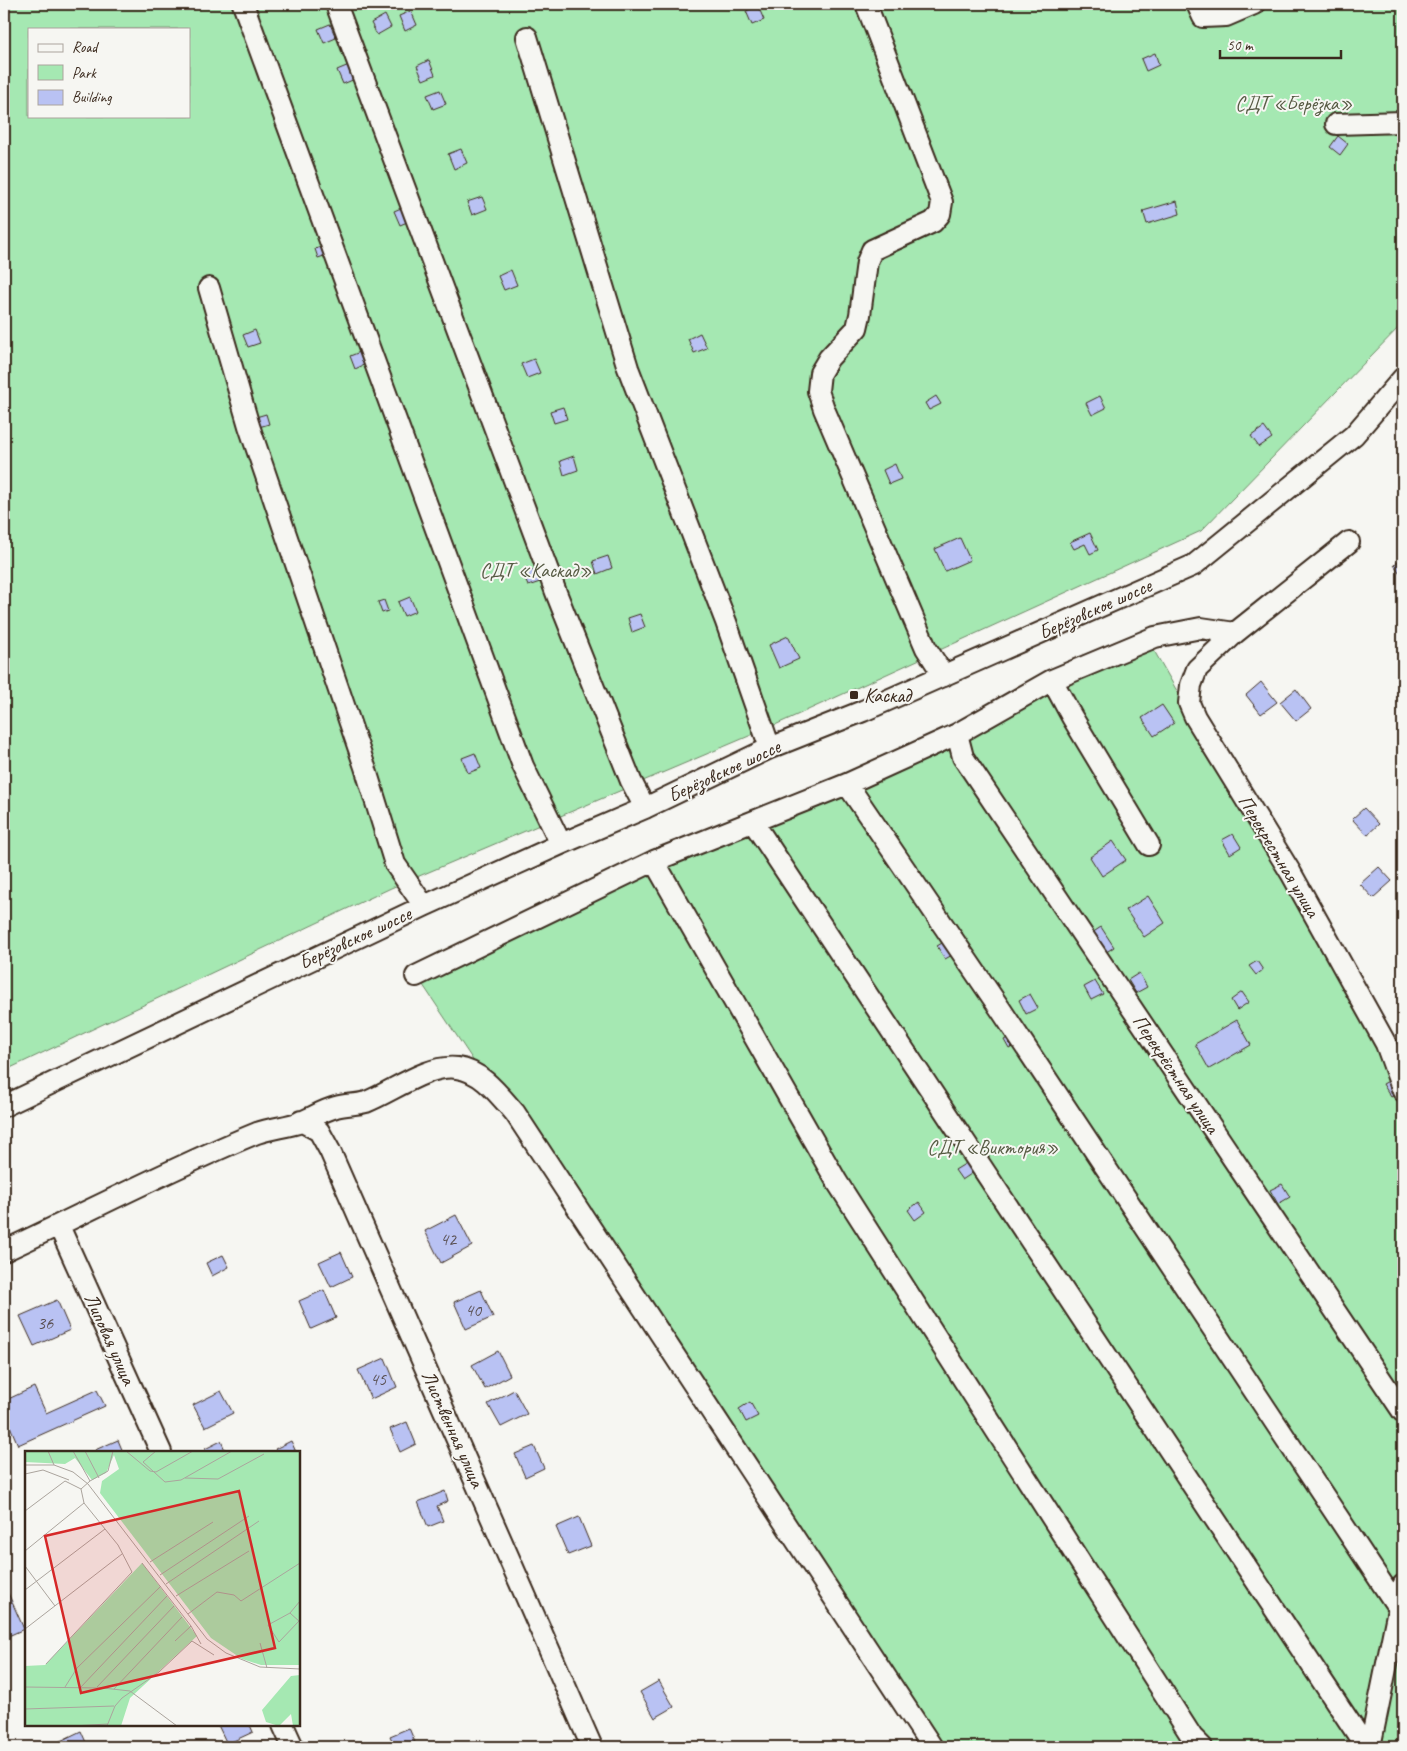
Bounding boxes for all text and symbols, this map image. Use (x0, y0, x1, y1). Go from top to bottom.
legend (28, 28, 190, 118)
scale bar (1220, 28, 1341, 60)
text: 50 m (1227, 36, 1254, 55)
text: Road (72, 38, 99, 57)
text: Park (72, 64, 97, 83)
text: Building (72, 88, 112, 107)
park label: СДТ «Берёзка» (1235, 91, 1353, 117)
park label: СДТ «Каскад» (480, 558, 592, 583)
street label: Берёзовское шоссе (1035, 572, 1157, 646)
place label: Каскад (864, 683, 913, 708)
marker: Каскад (848, 689, 860, 701)
street label: Берёзовское шоссе (664, 733, 786, 809)
street label: Перекрестная улица (1233, 790, 1326, 923)
street label: Берёзовское шоссе (295, 900, 417, 976)
street label: Перекрёстная улица (1127, 1010, 1226, 1140)
park label: СДТ «Виктория» (927, 1135, 1059, 1160)
house number: 42 (440, 1228, 458, 1250)
street label: Липовая улица (79, 1289, 142, 1390)
house number: 40 (465, 1299, 483, 1321)
house number: 36 (37, 1312, 54, 1334)
street label: Лиственная улица (416, 1367, 490, 1493)
house number: 45 (370, 1368, 387, 1390)
inset map (25, 1451, 300, 1726)

